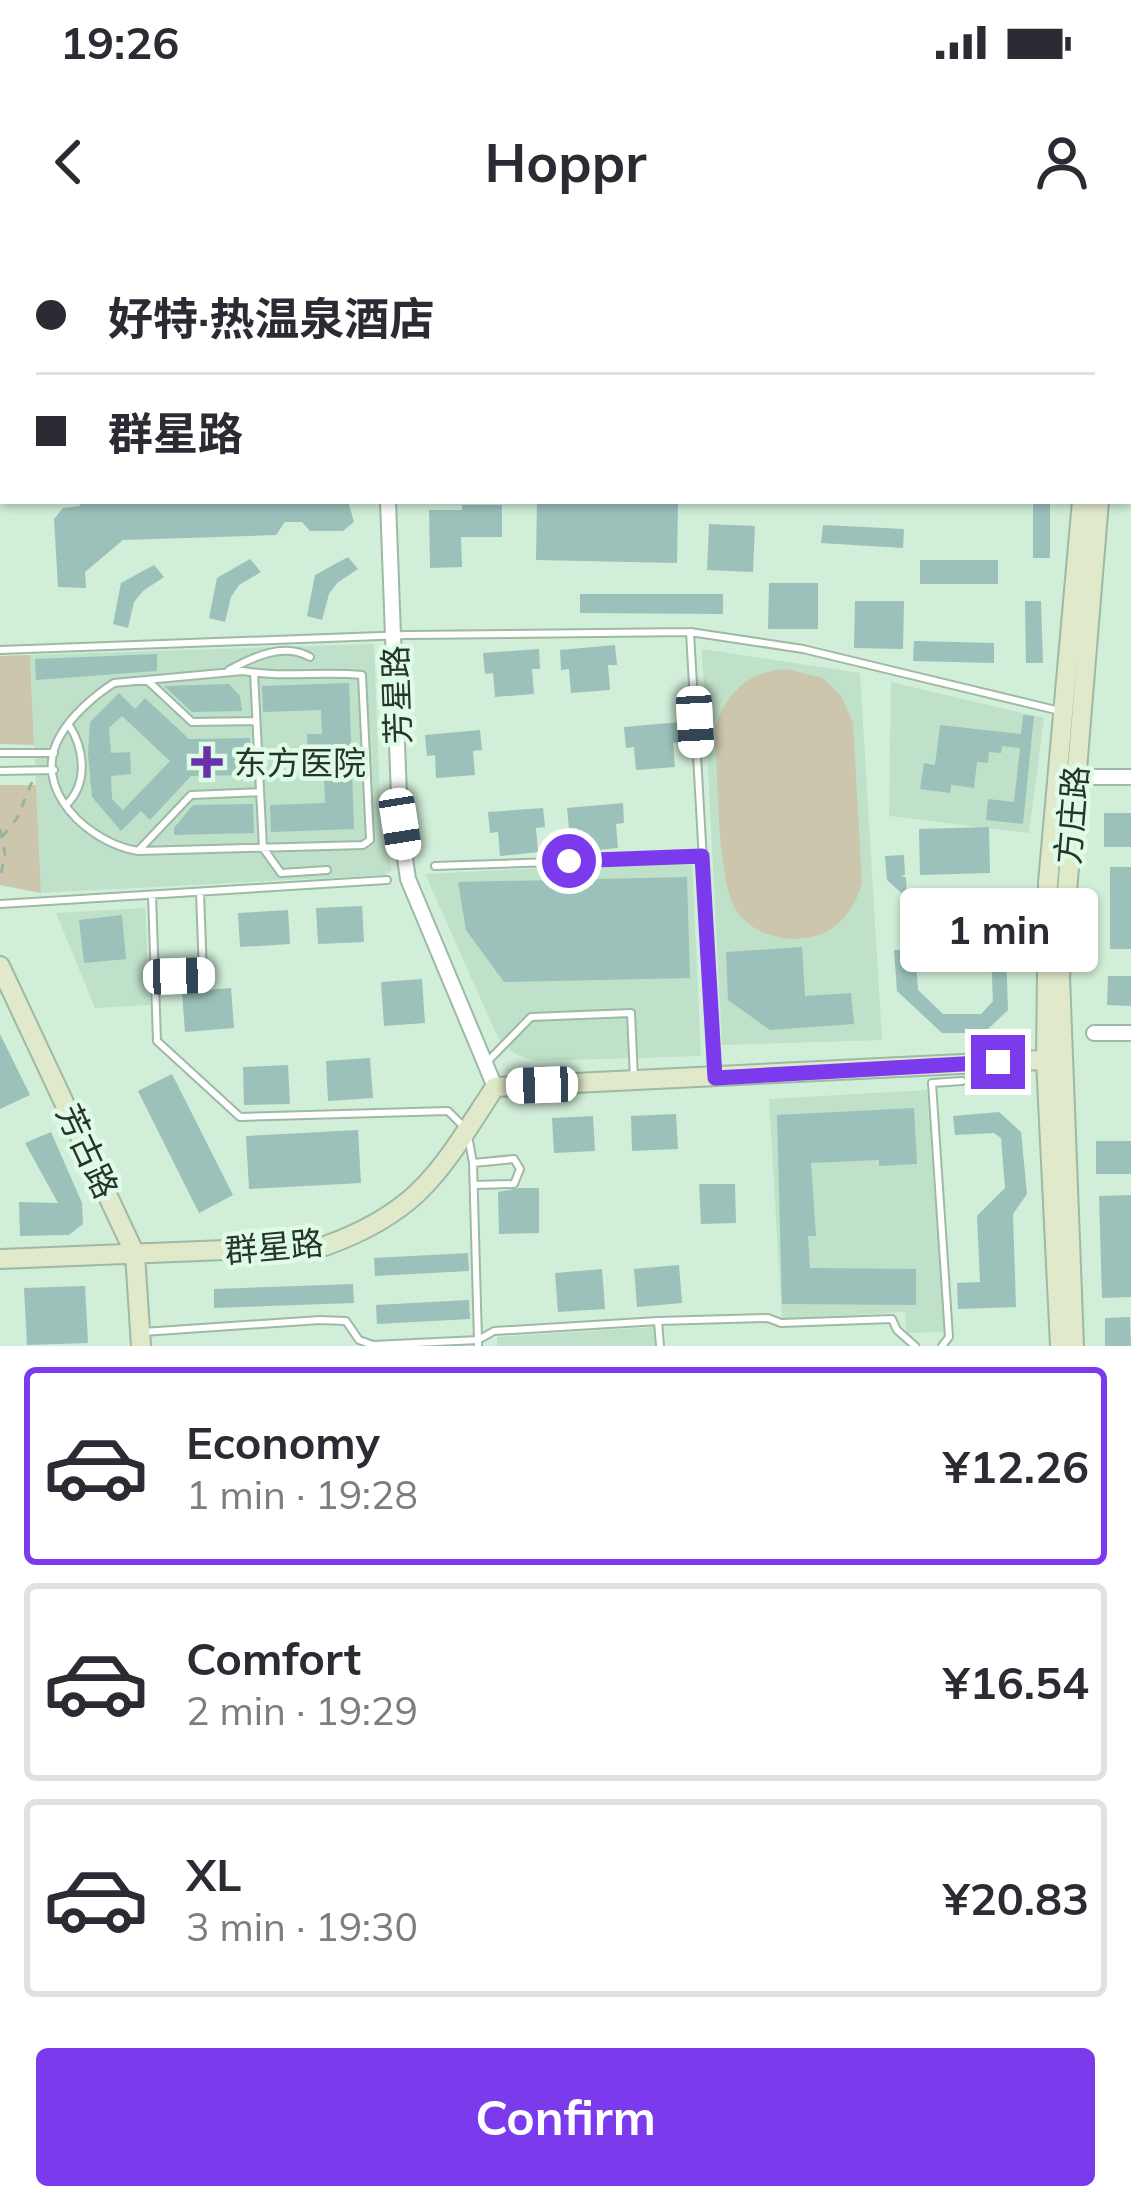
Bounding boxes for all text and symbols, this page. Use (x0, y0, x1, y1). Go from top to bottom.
text: 19:26 (60, 14, 179, 70)
text: Hoppr (485, 128, 646, 196)
icon: back (36, 129, 102, 195)
icon: person (1029, 129, 1095, 195)
text: 好特·热温泉酒店 (108, 290, 434, 346)
text: 群星路 (108, 405, 243, 461)
street label: 芳星路 (374, 645, 418, 745)
car (675, 685, 715, 759)
place label: 东方医院 (234, 742, 366, 783)
marker: 东方医院 (191, 746, 223, 778)
street label: 方庄路 (1046, 764, 1096, 866)
car (377, 786, 423, 862)
route start (542, 834, 596, 888)
callout: 1 min (899, 888, 1097, 972)
text: 1 min (948, 905, 1050, 954)
car (142, 957, 216, 995)
route end (971, 1035, 1025, 1089)
car (505, 1066, 579, 1104)
street label: 芳古路 (49, 1097, 127, 1205)
street label: 群星路 (223, 1221, 325, 1271)
icon: car (42, 1412, 150, 1520)
text: Economy (186, 1414, 380, 1470)
text: ¥12.26 (943, 1438, 1089, 1494)
text: 1 min · 19:28 (186, 1470, 418, 1519)
icon: car (42, 1628, 150, 1736)
text: Comfort (186, 1630, 361, 1686)
text: ¥16.54 (943, 1654, 1089, 1710)
text: 2 min · 19:29 (186, 1686, 418, 1735)
icon: car (42, 1844, 150, 1952)
text: XL (186, 1846, 241, 1902)
text: ¥20.83 (943, 1870, 1089, 1926)
text: 3 min · 19:30 (186, 1902, 418, 1951)
button: Confirm (36, 2048, 1095, 2186)

